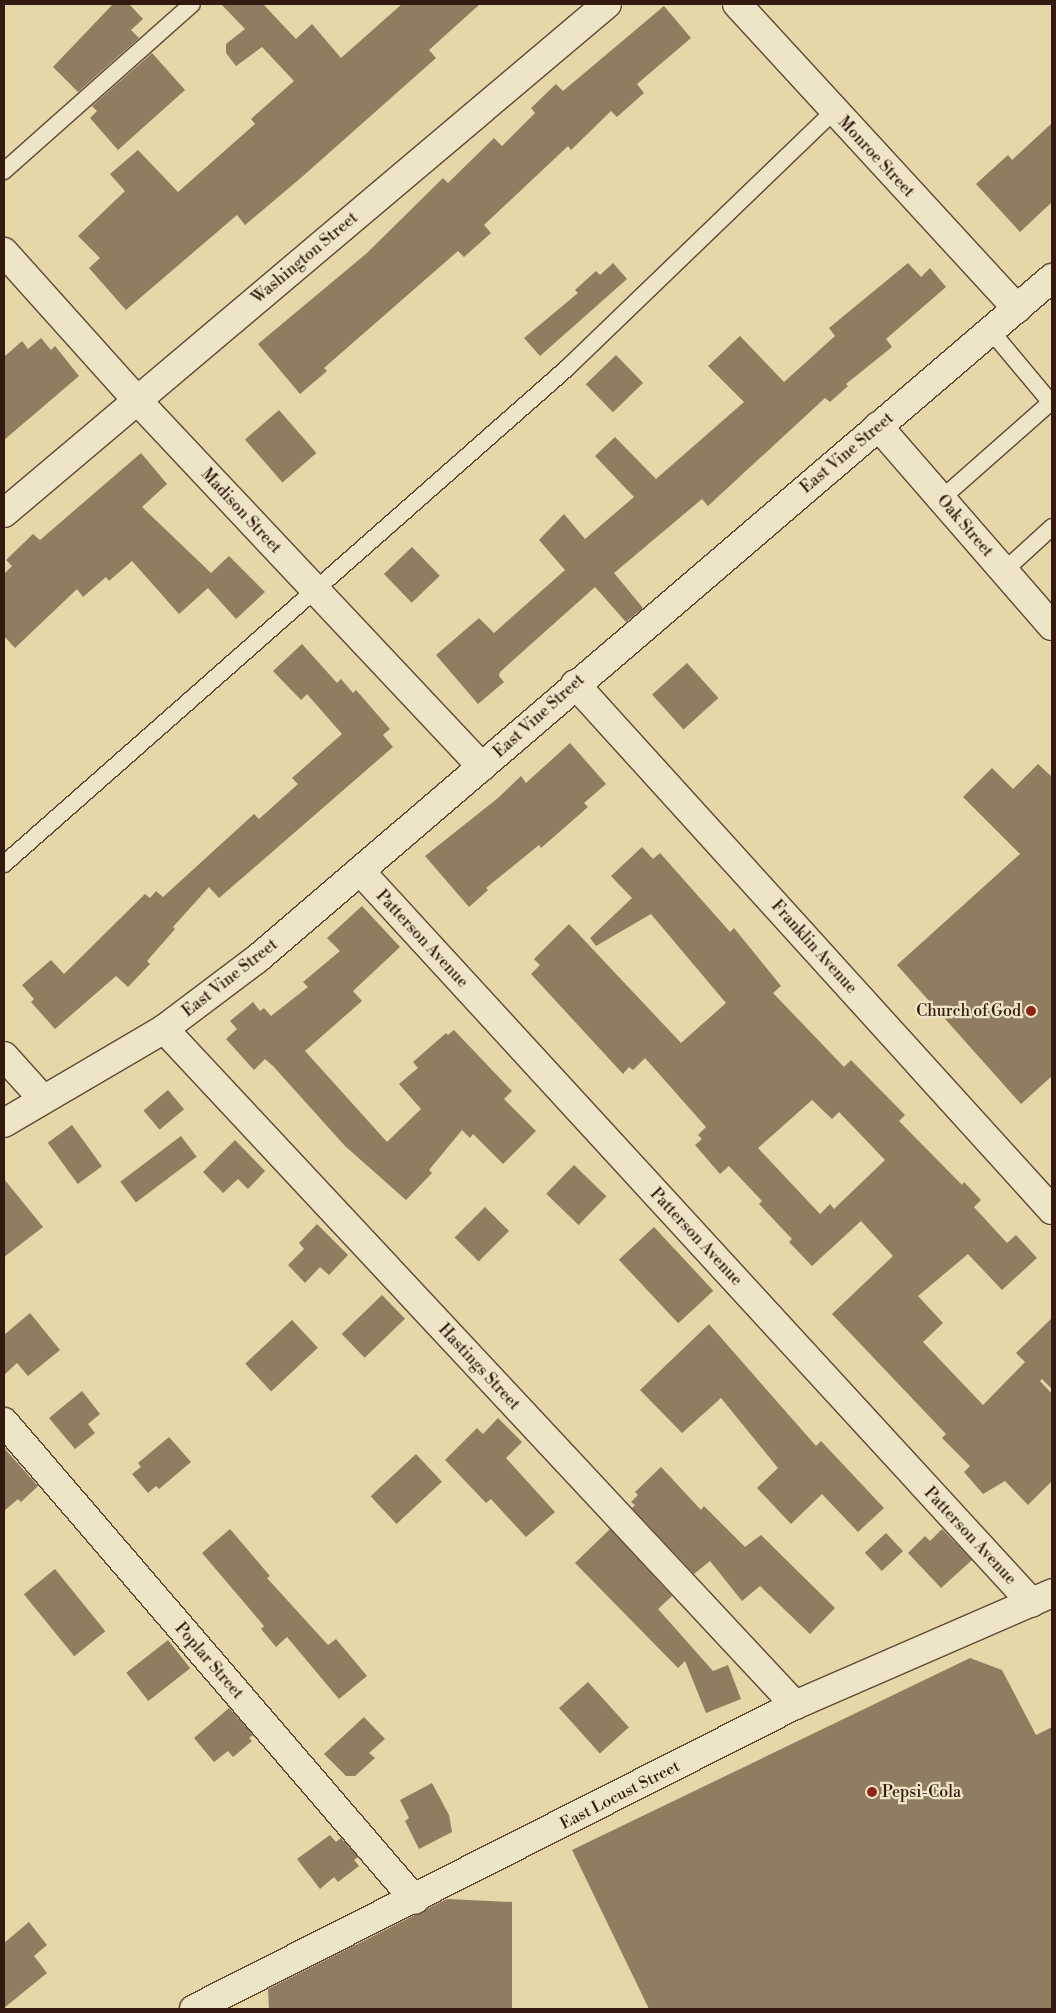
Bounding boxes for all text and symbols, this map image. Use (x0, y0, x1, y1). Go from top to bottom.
street label: Monroe Street (834, 113, 918, 201)
street label: Washington Street (248, 208, 362, 308)
street label: East Vine Street (797, 409, 897, 497)
street label: Madison Street (197, 465, 285, 557)
street label: Oak Street (933, 491, 997, 561)
street label: East Vine Street (490, 670, 588, 762)
street label: Patterson Avenue (372, 886, 472, 992)
street label: Franklin Avenue (767, 896, 861, 998)
street label: East Vine Street (179, 935, 281, 1021)
place label: Church of God (916, 1001, 1021, 1021)
marker: Church of God (1025, 1005, 1037, 1017)
street label: Patterson Avenue (646, 1184, 746, 1290)
street label: Hastings Street (434, 1320, 524, 1414)
street label: Patterson Avenue (920, 1483, 1020, 1589)
street label: Poplar Street (171, 1619, 247, 1703)
street label: East Locust Street (557, 1757, 683, 1833)
place label: Pepsi-Cola (882, 1782, 961, 1802)
marker: Pepsi-Cola (866, 1786, 878, 1798)

